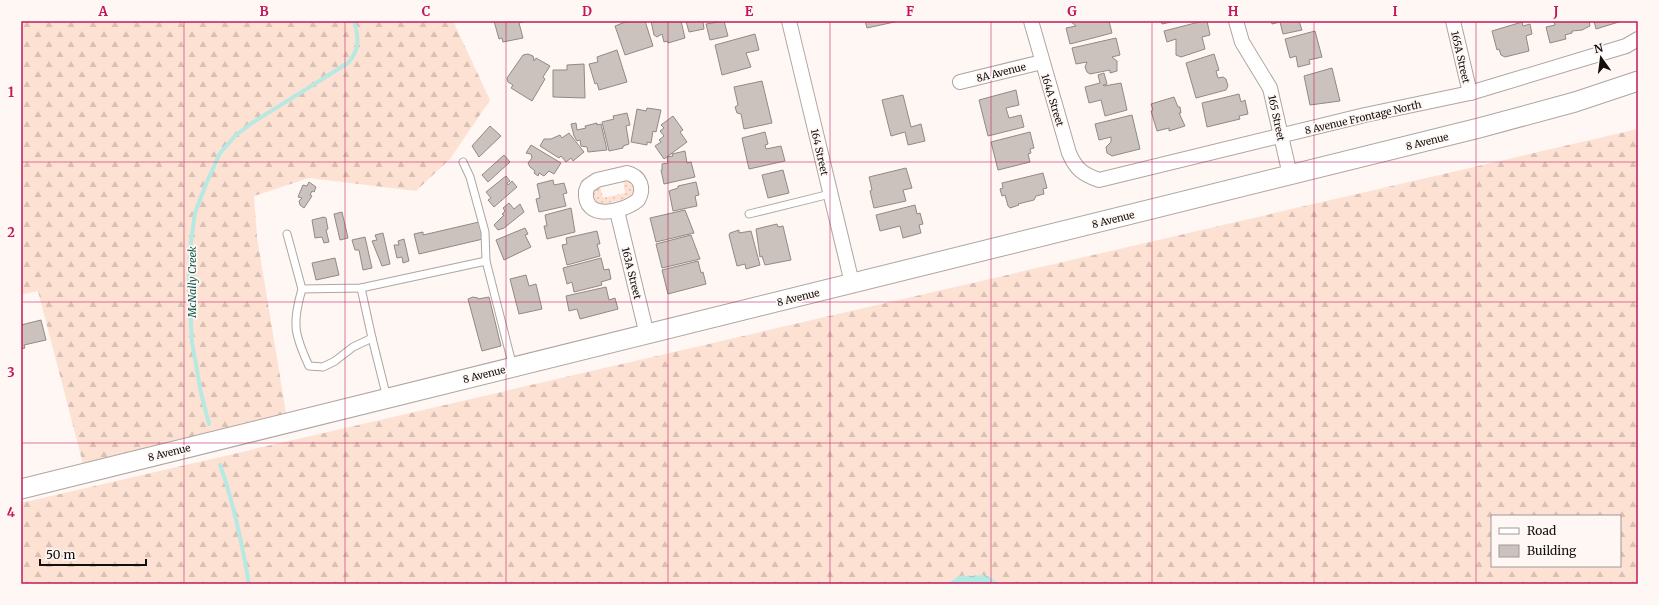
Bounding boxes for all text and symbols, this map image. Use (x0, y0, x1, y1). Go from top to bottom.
text: A (97, 3, 108, 20)
text: B (259, 3, 269, 20)
text: C (422, 3, 431, 20)
text: D (582, 3, 592, 20)
text: E (745, 3, 754, 20)
text: F (906, 3, 914, 20)
text: G (1067, 3, 1077, 20)
text: H (1228, 3, 1239, 20)
text: I (1392, 3, 1398, 20)
text: J (1552, 3, 1559, 20)
street label: 165A Street (1448, 30, 1473, 85)
north arrow (1581, 38, 1621, 78)
text: N (1593, 40, 1605, 56)
street label: 8A Avenue (975, 60, 1027, 85)
street label: 164A Street (1038, 72, 1067, 128)
text: 1 (8, 84, 14, 101)
street label: 165 Street (1265, 94, 1288, 142)
street label: 8 Avenue Frontage North (1303, 98, 1423, 137)
street label: 164 Street (808, 128, 831, 177)
street label: 8 Avenue (1404, 130, 1450, 153)
street label: 8 Avenue (1090, 208, 1136, 231)
text: 2 (7, 224, 15, 241)
water label: McNally Creek (185, 246, 199, 319)
street label: 163A Street (619, 246, 644, 301)
street label: 8 Avenue (775, 286, 821, 309)
street label: 8 Avenue (461, 363, 507, 386)
text: 3 (7, 364, 15, 381)
street label: 8 Avenue (146, 441, 192, 464)
text: 4 (7, 504, 16, 521)
legend (1491, 515, 1621, 567)
text: Road (1527, 523, 1556, 538)
scale bar (40, 541, 146, 567)
text: Building (1527, 543, 1577, 558)
text: 50 m (46, 547, 75, 562)

